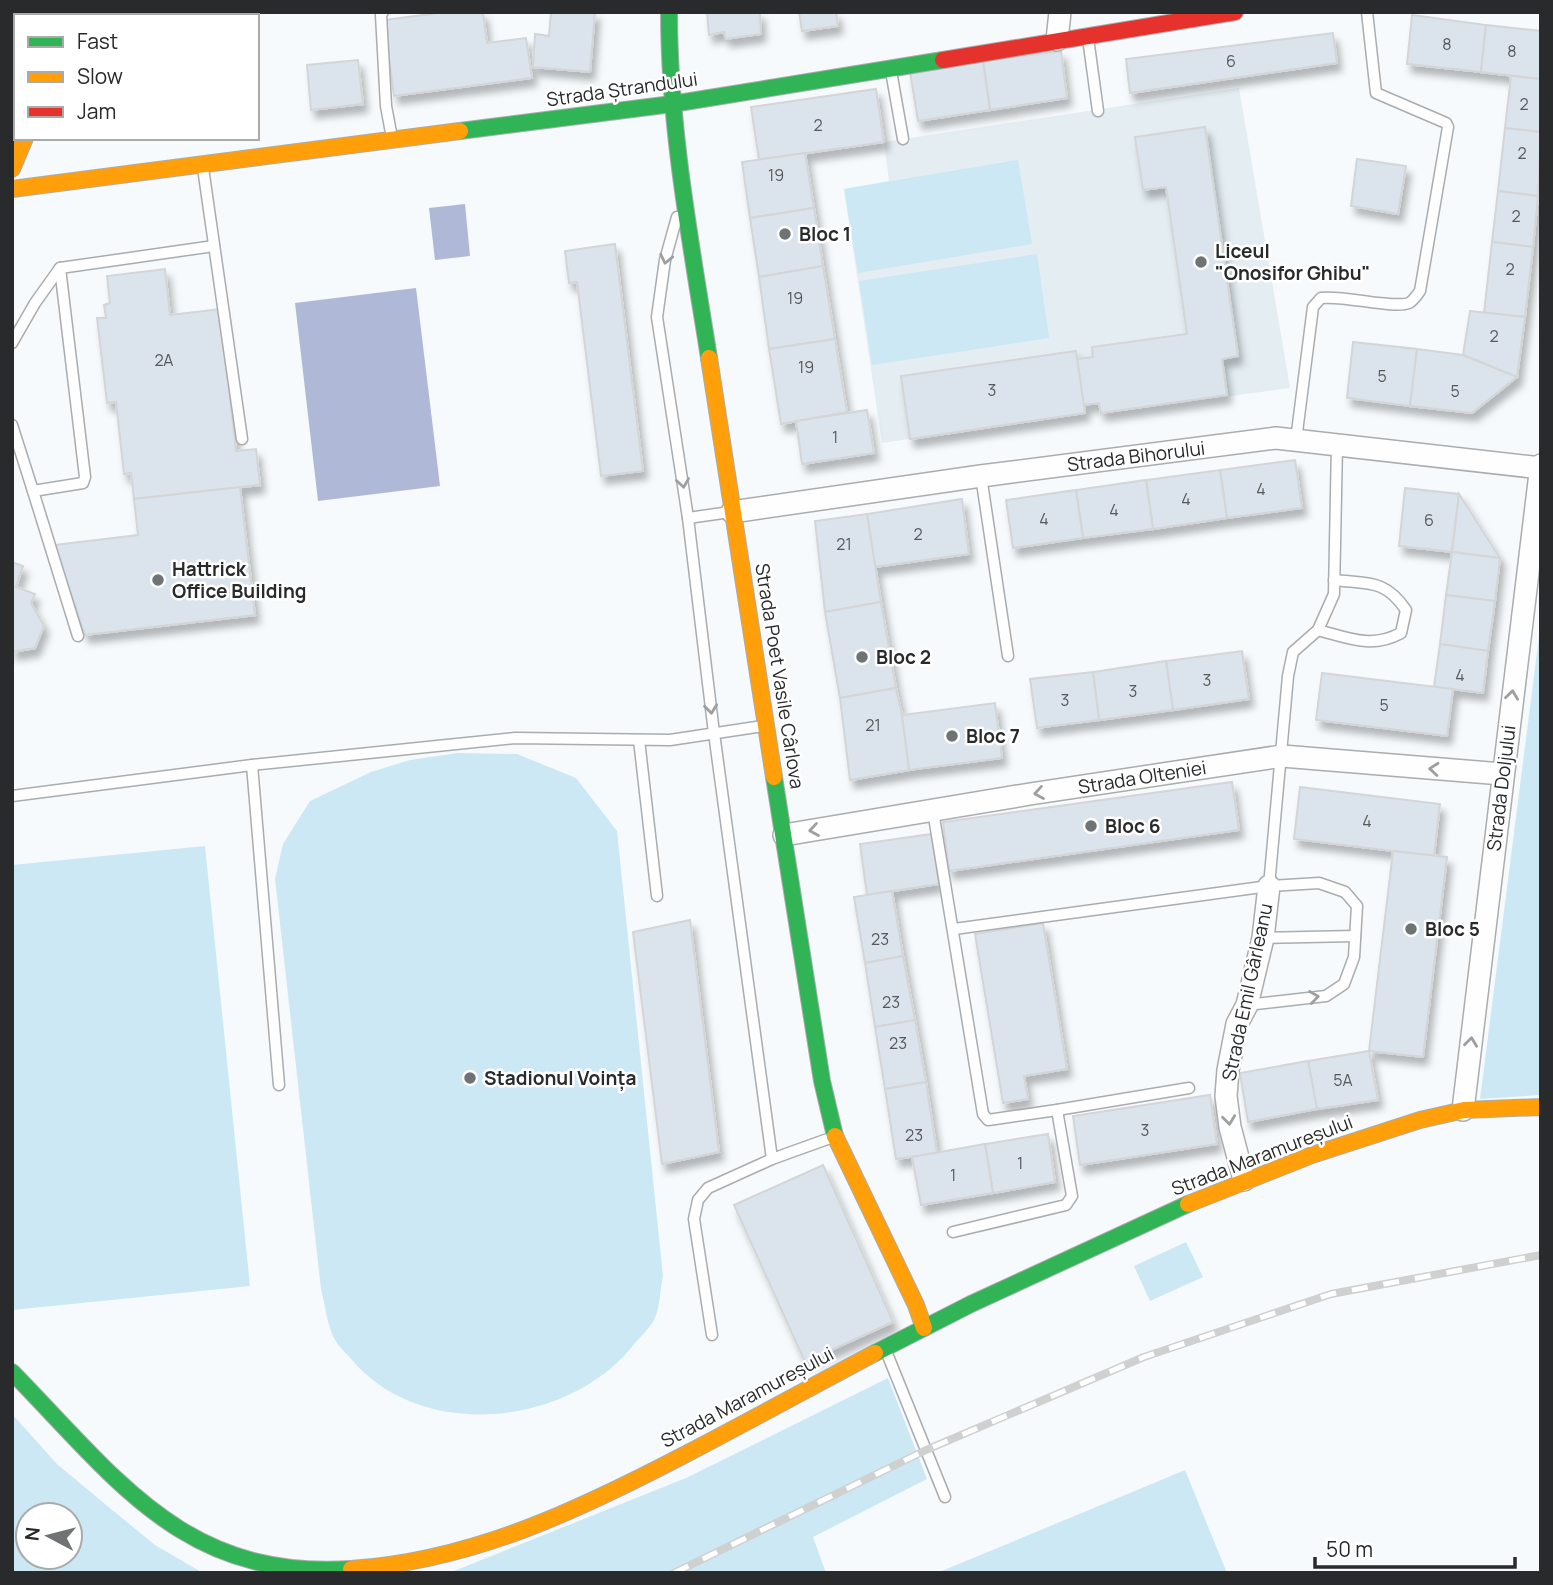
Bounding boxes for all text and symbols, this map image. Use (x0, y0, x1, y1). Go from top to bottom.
legend (14, 14, 259, 140)
text: Fast (77, 27, 118, 55)
house number: 8 (1442, 33, 1452, 55)
house number: 8 (1507, 40, 1517, 62)
house number: 6 (1226, 50, 1236, 72)
text: Slow (77, 62, 123, 90)
street label: Strada Ștrandului (545, 66, 699, 112)
house number: 2 (1519, 93, 1529, 115)
text: Jam (77, 97, 116, 125)
house number: 2 (813, 114, 823, 136)
house number: 2 (1517, 142, 1527, 164)
house number: 19 (768, 164, 784, 186)
house number: 2 (1511, 205, 1521, 227)
place label: Bloc 1 (799, 221, 851, 247)
marker: Bloc 1 (777, 226, 793, 242)
place label: Liceul "Onosifor Ghibu" (1215, 238, 1370, 286)
one-way arrow (660, 253, 674, 265)
marker: Liceul "Onosifor Ghibu" (1193, 254, 1209, 270)
house number: 2 (1505, 258, 1515, 280)
house number: 19 (787, 287, 803, 309)
house number: 2 (1489, 325, 1499, 347)
house number: 2A (155, 349, 173, 371)
house number: 19 (798, 356, 814, 378)
house number: 5 (1377, 365, 1387, 387)
house number: 3 (988, 379, 996, 401)
house number: 5 (1450, 380, 1460, 402)
house number: 1 (832, 426, 838, 448)
street label: Strada Bihorului (1065, 435, 1207, 477)
one-way arrow (675, 478, 690, 489)
house number: 4 (1256, 478, 1266, 500)
house number: 4 (1181, 488, 1191, 510)
house number: 4 (1109, 499, 1119, 521)
house number: 4 (1039, 508, 1049, 530)
house number: 6 (1424, 509, 1434, 531)
house number: 2 (913, 523, 923, 545)
house number: 21 (836, 533, 852, 555)
place label: Hattrick Office Building (172, 556, 307, 604)
street label: Strada Poet Vasile Cârlova (749, 561, 811, 791)
marker: Hattrick Office Building (150, 572, 166, 588)
place label: Bloc 2 (876, 644, 931, 670)
marker: Bloc 2 (854, 649, 870, 665)
house number: 4 (1455, 664, 1465, 686)
house number: 3 (1203, 669, 1211, 691)
house number: 3 (1129, 680, 1137, 702)
house number: 3 (1061, 689, 1069, 711)
one-way arrow (1505, 689, 1520, 701)
house number: 5 (1379, 694, 1389, 716)
one-way arrow (704, 703, 719, 715)
house number: 21 (865, 714, 881, 736)
place label: Bloc 7 (966, 723, 1020, 749)
street label: Strada Doljului (1480, 724, 1522, 852)
marker: Bloc 7 (944, 728, 960, 744)
street label: Strada Olteniei (1076, 754, 1208, 800)
one-way arrow (1429, 762, 1440, 777)
one-way arrow (1033, 785, 1045, 800)
house number: 4 (1362, 810, 1372, 832)
place label: Bloc 6 (1105, 813, 1161, 839)
marker: Bloc 6 (1083, 818, 1099, 834)
one-way arrow (808, 822, 820, 837)
street label: Strada Emil Gârleanu (1215, 901, 1279, 1083)
place label: Bloc 5 (1425, 916, 1480, 942)
marker: Bloc 5 (1403, 921, 1419, 937)
house number: 23 (871, 928, 889, 950)
one-way arrow (1309, 990, 1320, 1005)
house number: 23 (882, 991, 900, 1013)
house number: 23 (889, 1032, 907, 1054)
one-way arrow (1463, 1037, 1478, 1048)
place label: Stadionul Voința (484, 1065, 637, 1091)
house number: 5A (1333, 1069, 1353, 1091)
marker: Stadionul Voința (462, 1070, 478, 1086)
street label: Strada Maramureșului (1168, 1108, 1356, 1202)
one-way arrow (1221, 1114, 1236, 1126)
house number: 3 (1141, 1119, 1149, 1141)
house number: 23 (905, 1124, 923, 1146)
house number: 1 (1017, 1152, 1023, 1174)
house number: 1 (950, 1164, 956, 1186)
street label: Strada Maramureșului (656, 1340, 838, 1454)
north arrow (14, 1501, 84, 1571)
text: N (18, 1526, 46, 1542)
scale bar (1315, 1526, 1514, 1570)
text: 50 m (1326, 1535, 1373, 1563)

